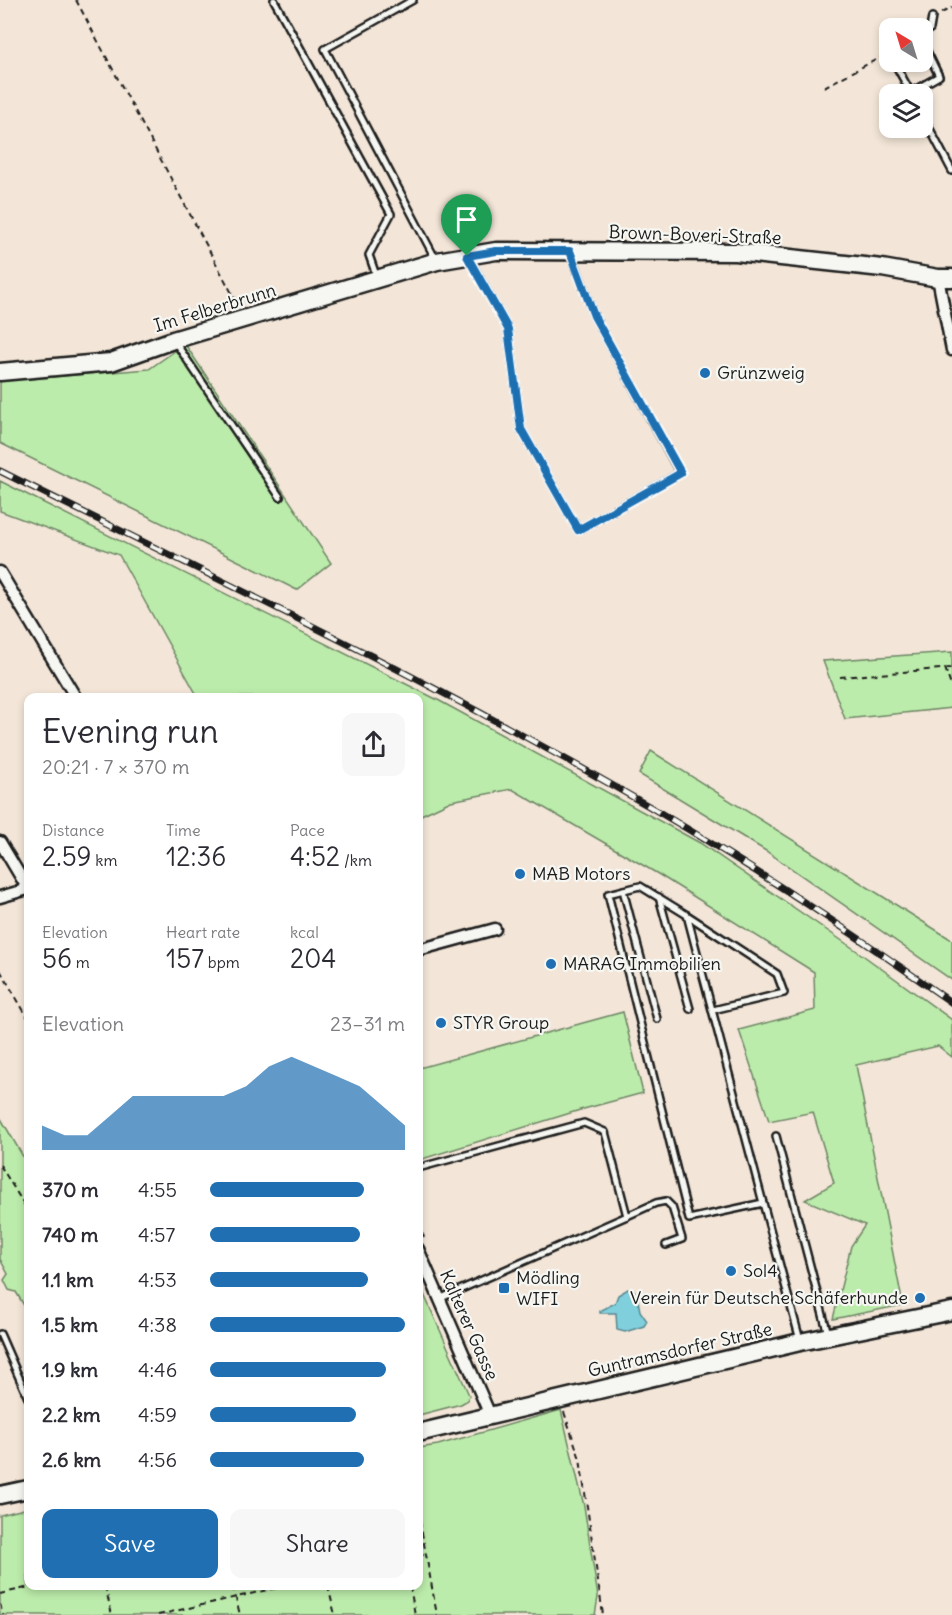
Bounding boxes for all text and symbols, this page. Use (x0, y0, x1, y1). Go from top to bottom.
north arrow (879, 18, 933, 72)
map controls (879, 18, 933, 138)
button: layers (879, 84, 933, 138)
pin (441, 194, 492, 256)
icon: arrive (450, 203, 483, 236)
street label: Brown-Boveri-Straße (608, 220, 782, 249)
street label: Im Felberbrunn (151, 278, 279, 337)
place label: Grünzweig (717, 361, 805, 384)
marker: Grünzweig (698, 366, 712, 380)
text: Evening run (42, 710, 218, 752)
button: share (342, 713, 405, 776)
text: 20:21 · 7 × 370 m (42, 754, 190, 779)
text: Distance (42, 820, 104, 840)
text: Time (166, 820, 201, 840)
text: Pace (290, 820, 325, 840)
text: 2.59 (42, 840, 92, 873)
text: 12:36 (166, 840, 226, 873)
text: 4:52 (290, 840, 340, 873)
text: km (92, 850, 118, 870)
text: /km (340, 850, 372, 870)
place label: MAB Motors (532, 862, 630, 885)
marker: MAB Motors (513, 867, 527, 881)
text: Elevation (42, 922, 108, 942)
text: Heart rate (166, 922, 240, 942)
text: kcal (290, 922, 319, 942)
text: 56 (42, 942, 72, 975)
text: 157 (166, 942, 204, 975)
text: 204 (290, 942, 336, 975)
text: m (72, 952, 90, 972)
text: bpm (204, 952, 240, 972)
place label: MARAG Immobilien (563, 952, 721, 975)
marker: MARAG Immobilien (544, 957, 558, 971)
text: Elevation (42, 1011, 124, 1036)
text: 23–31 m (330, 1011, 405, 1036)
place label: STYR Group (453, 1011, 549, 1034)
marker: STYR Group (434, 1016, 448, 1030)
text: 370 m (42, 1177, 99, 1202)
text: 4:55 (138, 1177, 177, 1202)
text: 740 m (42, 1222, 98, 1247)
text: 4:57 (138, 1222, 175, 1247)
place label: Sol4 (743, 1259, 778, 1282)
marker: Sol4 (724, 1264, 738, 1278)
street label: Kalterer Gasse (435, 1266, 504, 1384)
place label: Mödling WIFI (516, 1266, 580, 1310)
text: 1.1 km (42, 1267, 94, 1292)
text: 4:53 (138, 1267, 177, 1292)
marker: Mödling WIFI (497, 1281, 511, 1295)
place label: Verein für Deutsche Schäferhunde (630, 1286, 908, 1309)
marker: Verein für Deutsche Schäferhunde (913, 1291, 927, 1305)
text: 1.5 km (42, 1312, 98, 1337)
text: 4:38 (138, 1312, 177, 1337)
street label: Guntramsdorfer Straße (585, 1317, 774, 1382)
text: 1.9 km (42, 1357, 98, 1382)
text: 4:46 (138, 1357, 177, 1382)
text: 2.2 km (42, 1402, 101, 1427)
text: 4:59 (138, 1402, 177, 1427)
text: 2.6 km (42, 1447, 101, 1472)
text: 4:56 (138, 1447, 177, 1472)
button: Save (42, 1509, 218, 1578)
button: Share (230, 1509, 405, 1578)

